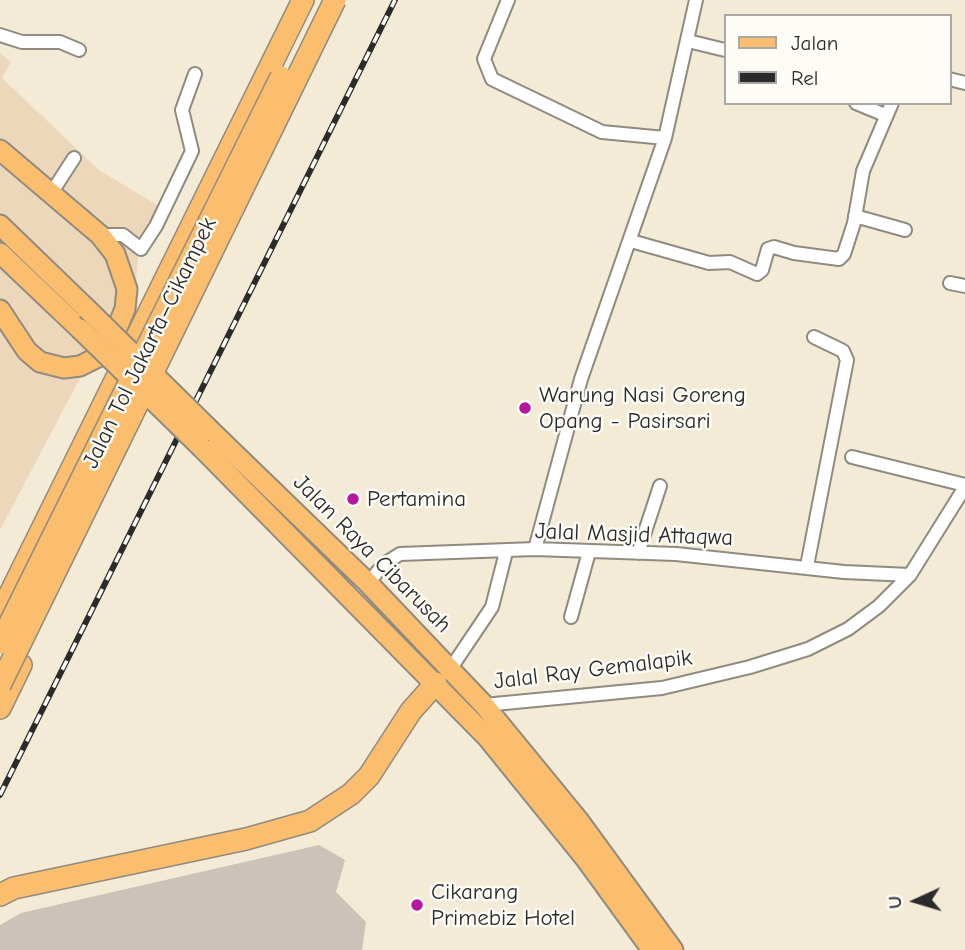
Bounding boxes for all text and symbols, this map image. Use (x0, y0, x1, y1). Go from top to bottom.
legend (724, 14, 951, 105)
text: Jalan (791, 31, 838, 55)
text: Rel (791, 66, 818, 90)
street label: Jalan Tol Jakarta–Cikampek (77, 213, 223, 473)
place label: Warung Nasi Goreng Opang - Pasirsari (539, 381, 746, 435)
marker: Warung Nasi Goreng Opang - Pasirsari (517, 400, 533, 416)
street label: Jalan Raya Cibarusah (287, 469, 457, 639)
place label: Pertamina (367, 485, 466, 513)
marker: Pertamina (345, 491, 361, 507)
street label: Jalal Masjid Attaqwa (535, 518, 733, 552)
street label: Jalal Ray Gemalapik (492, 644, 694, 696)
north arrow (881, 866, 951, 936)
place label: Cikarang Primebiz Hotel (431, 878, 575, 932)
text: U (884, 895, 906, 910)
marker: Cikarang Primebiz Hotel (409, 897, 425, 913)

